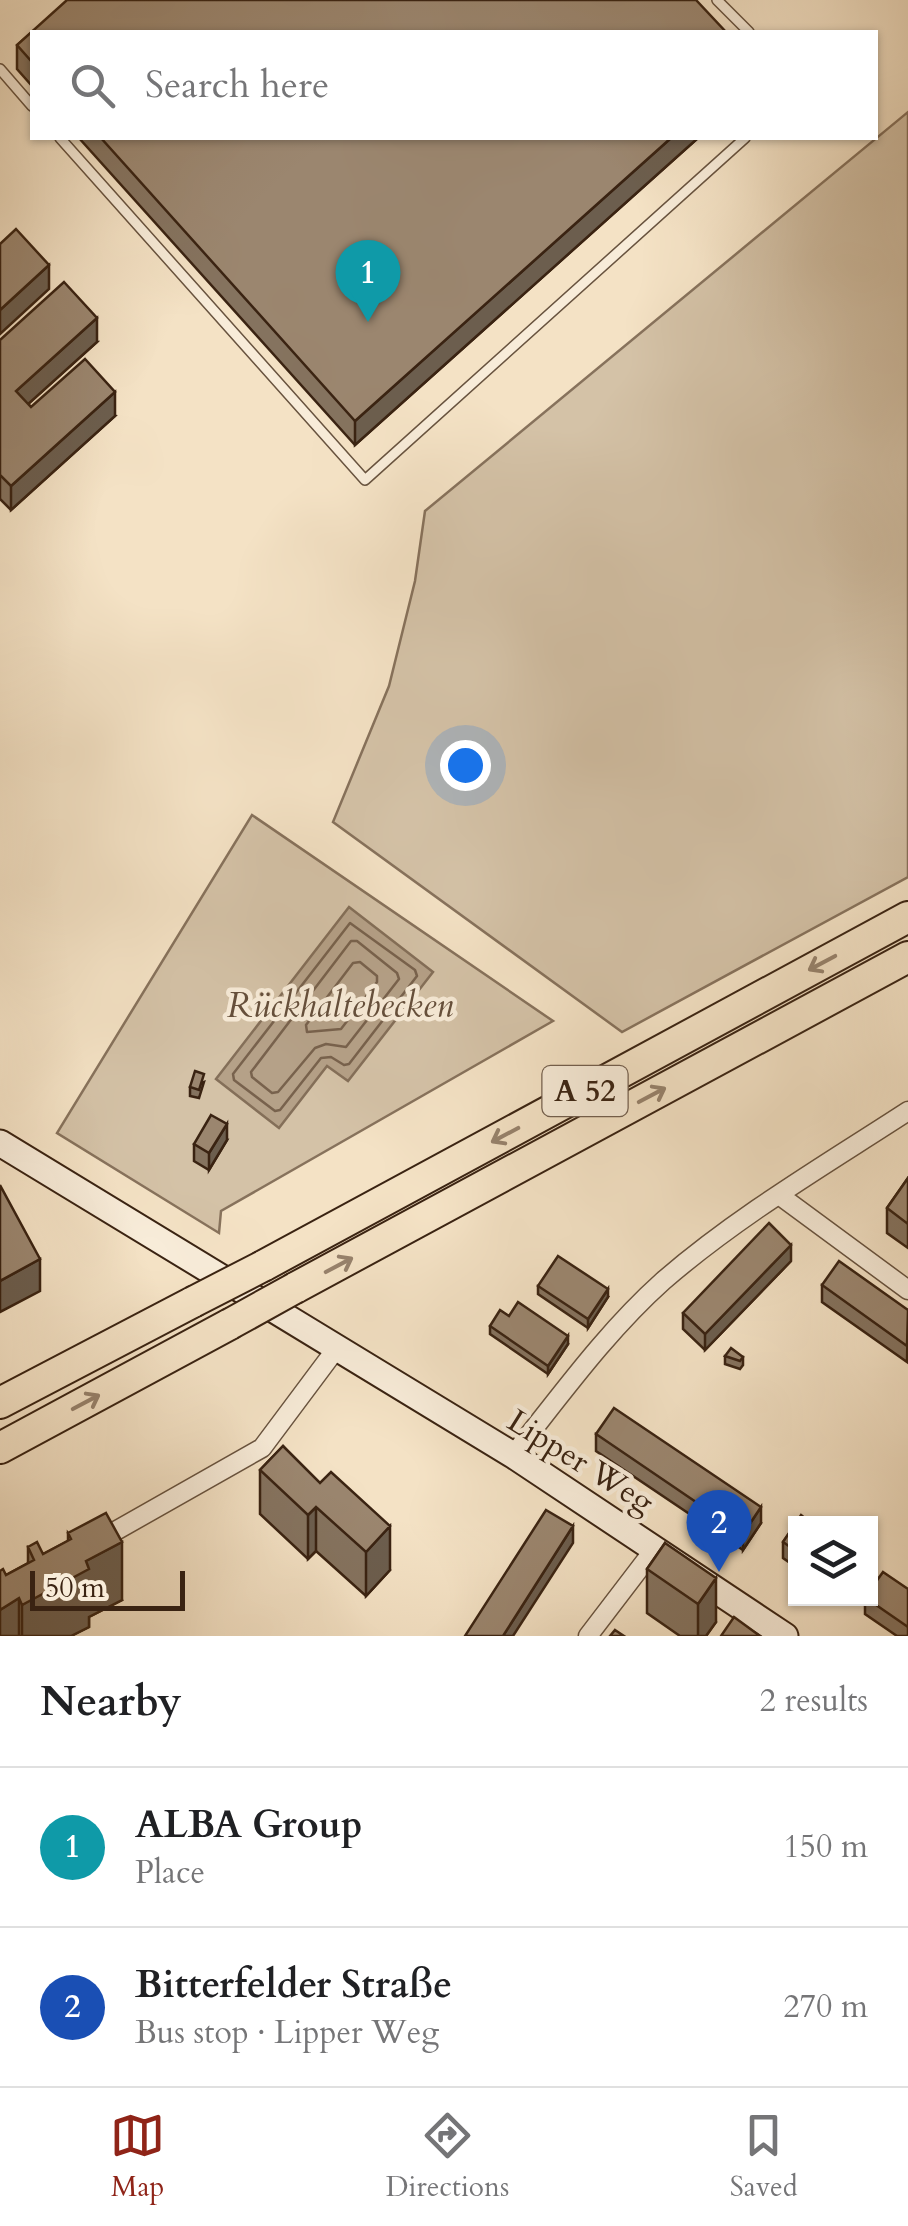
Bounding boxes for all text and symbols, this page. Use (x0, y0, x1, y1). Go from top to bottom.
search box (30, 30, 878, 140)
icon: search (65, 58, 120, 113)
text: Search here (145, 59, 329, 111)
pin: 1 (336, 240, 400, 322)
your location (440, 740, 491, 791)
one-way arrow (808, 954, 838, 974)
water label: Rückhaltebecken (227, 982, 453, 1030)
road number: A 52 (542, 1066, 628, 1116)
one-way arrow (637, 1085, 666, 1105)
one-way arrow (491, 1125, 521, 1145)
one-way arrow (323, 1255, 353, 1274)
one-way arrow (70, 1392, 100, 1411)
street label: Lipper Weg (499, 1399, 662, 1524)
pin: 2 (686, 1490, 752, 1572)
map controls (788, 1516, 878, 1606)
button: layers (788, 1516, 878, 1606)
scale bar (30, 1566, 185, 1610)
text: 50 m (45, 1569, 105, 1607)
text: Nearby (40, 1673, 182, 1730)
text: 2 results (760, 1679, 868, 1723)
text: ALBA Group (135, 1799, 363, 1851)
text: 1 (64, 1825, 81, 1869)
text: 150 m (783, 1825, 868, 1869)
text: Place (135, 1851, 205, 1895)
text: Bitterfelder Straße (135, 1959, 452, 2011)
text: 2 (64, 1985, 81, 2029)
text: 270 m (783, 1985, 868, 2029)
text: Bus stop · Lipper Weg (135, 2011, 439, 2055)
tab: Map (110, 2108, 165, 2206)
tab: Directions (386, 2108, 509, 2206)
tab: Saved (730, 2108, 798, 2206)

